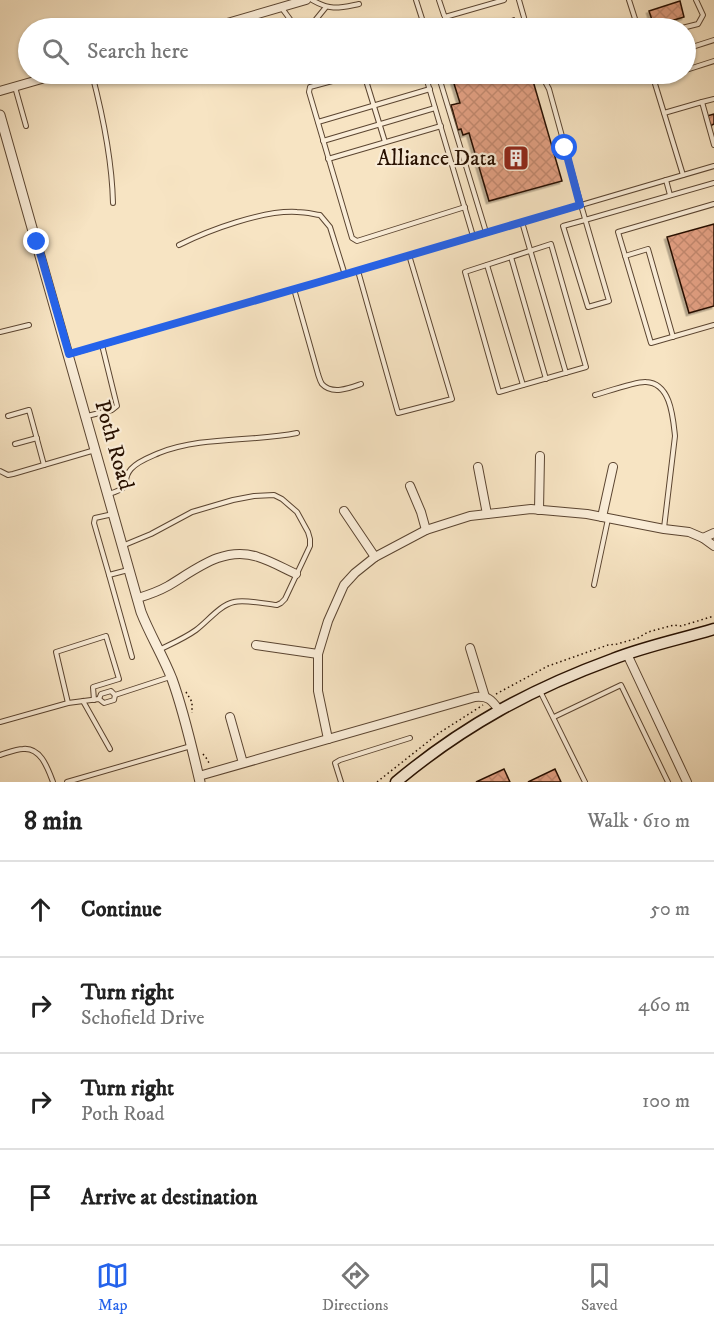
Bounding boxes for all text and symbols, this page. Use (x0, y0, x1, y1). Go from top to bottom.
search box (18, 18, 696, 84)
icon: search (39, 35, 72, 68)
text: Search here (87, 38, 189, 65)
route start (551, 134, 577, 160)
building icon: Alliance Data (501, 143, 531, 173)
place label: Alliance Data (377, 145, 497, 172)
route end (23, 228, 49, 254)
street label: Poth Road (88, 397, 140, 493)
text: 8 min (24, 805, 82, 838)
text: Walk · 610 m (587, 809, 690, 834)
icon: ahead (24, 893, 57, 926)
text: Continue (81, 896, 162, 923)
text: 50 m (650, 897, 690, 922)
text: Turn right (81, 979, 174, 1006)
icon: right (24, 989, 57, 1022)
text: 460 m (638, 993, 690, 1018)
text: Schofield Drive (81, 1006, 205, 1031)
text: Turn right (81, 1075, 174, 1102)
icon: right (24, 1085, 57, 1118)
text: 100 m (642, 1089, 690, 1114)
text: Poth Road (81, 1102, 165, 1127)
icon: arrive (24, 1181, 57, 1214)
text: Arrive at destination (81, 1184, 258, 1211)
tab: Map (96, 1259, 129, 1315)
tab: Directions (322, 1259, 388, 1315)
tab: Saved (581, 1259, 618, 1315)

